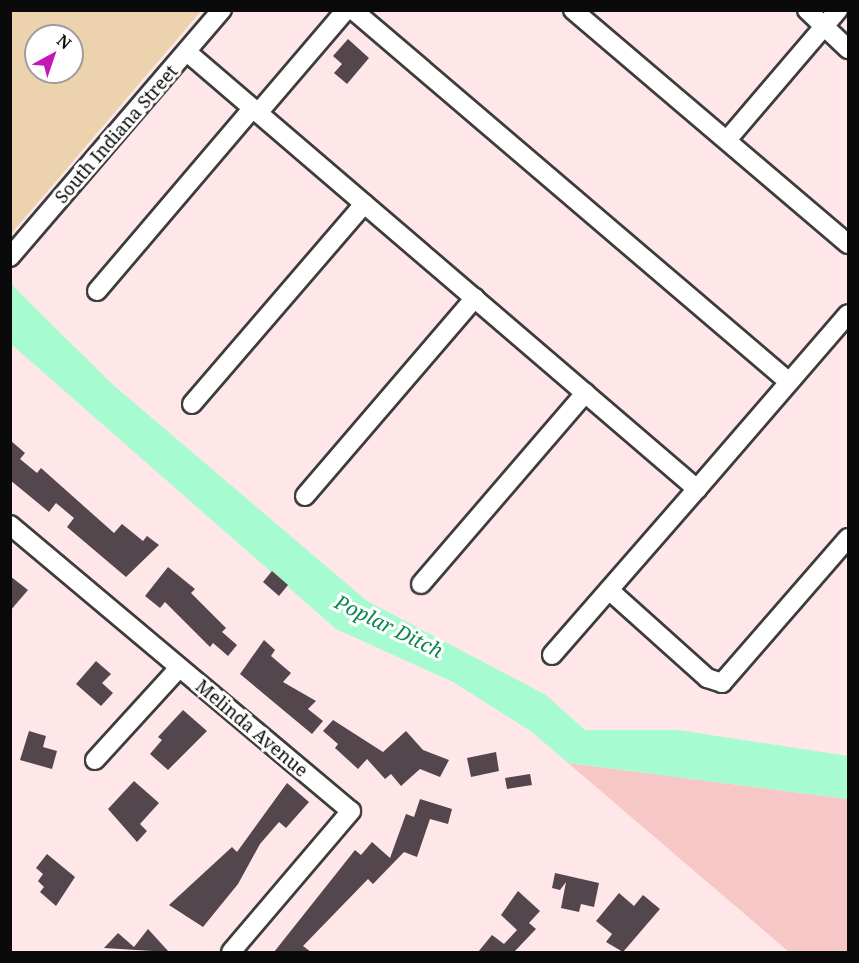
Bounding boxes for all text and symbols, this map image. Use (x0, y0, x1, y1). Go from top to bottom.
north arrow (24, 24, 84, 84)
text: N (52, 29, 76, 54)
street label: South Indiana Street (50, 61, 182, 207)
water label: Poplar Ditch (331, 590, 447, 662)
street label: Melinda Avenue (192, 675, 312, 781)

